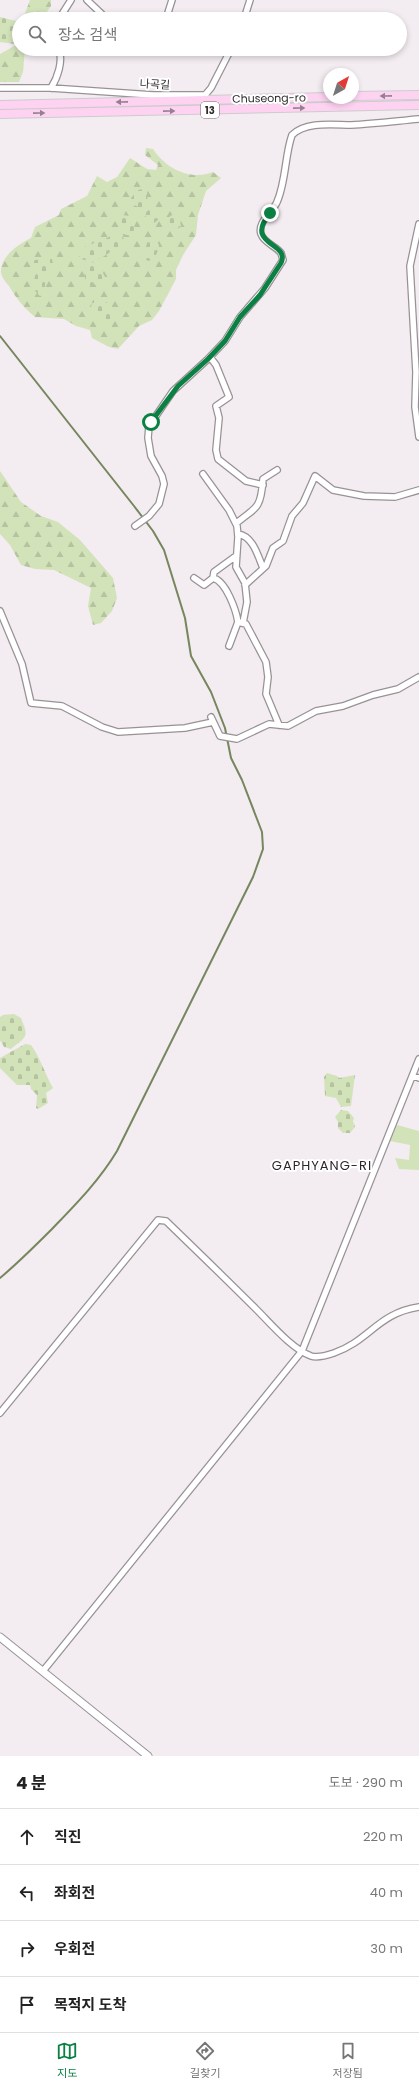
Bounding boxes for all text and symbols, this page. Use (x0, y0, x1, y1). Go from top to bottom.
search box (12, 12, 407, 56)
icon: search (26, 23, 48, 45)
text: 장소 검색 (58, 24, 117, 45)
north arrow (323, 68, 359, 104)
street label: 나곡길 (139, 75, 171, 93)
street label: Chuseong-ro (232, 89, 306, 107)
one-way arrow (379, 93, 392, 99)
one-way arrow (115, 99, 128, 105)
road number: 13 (201, 102, 219, 118)
one-way arrow (293, 105, 305, 112)
one-way arrow (163, 107, 175, 114)
one-way arrow (33, 110, 46, 116)
route end (261, 204, 279, 222)
route start (142, 413, 160, 431)
district label: GAPHYANG-RI (272, 1156, 372, 1175)
text: 4 분 (16, 1771, 47, 1795)
text: 도보 · 290 m (329, 1773, 403, 1792)
icon: ahead (16, 1826, 38, 1848)
text: 직진 (54, 1826, 82, 1847)
text: 220 m (363, 1827, 403, 1846)
icon: left (16, 1882, 38, 1904)
text: 좌회전 (54, 1882, 95, 1903)
text: 40 m (370, 1883, 403, 1902)
icon: right (16, 1938, 38, 1960)
text: 우회전 (54, 1938, 95, 1959)
text: 30 m (370, 1939, 403, 1958)
icon: arrive (16, 1994, 38, 2016)
text: 목적지 도착 (54, 1994, 126, 2015)
tab: 지도 (56, 2040, 78, 2082)
tab: 길찾기 (190, 2040, 220, 2082)
tab: 저장됨 (333, 2040, 363, 2082)

